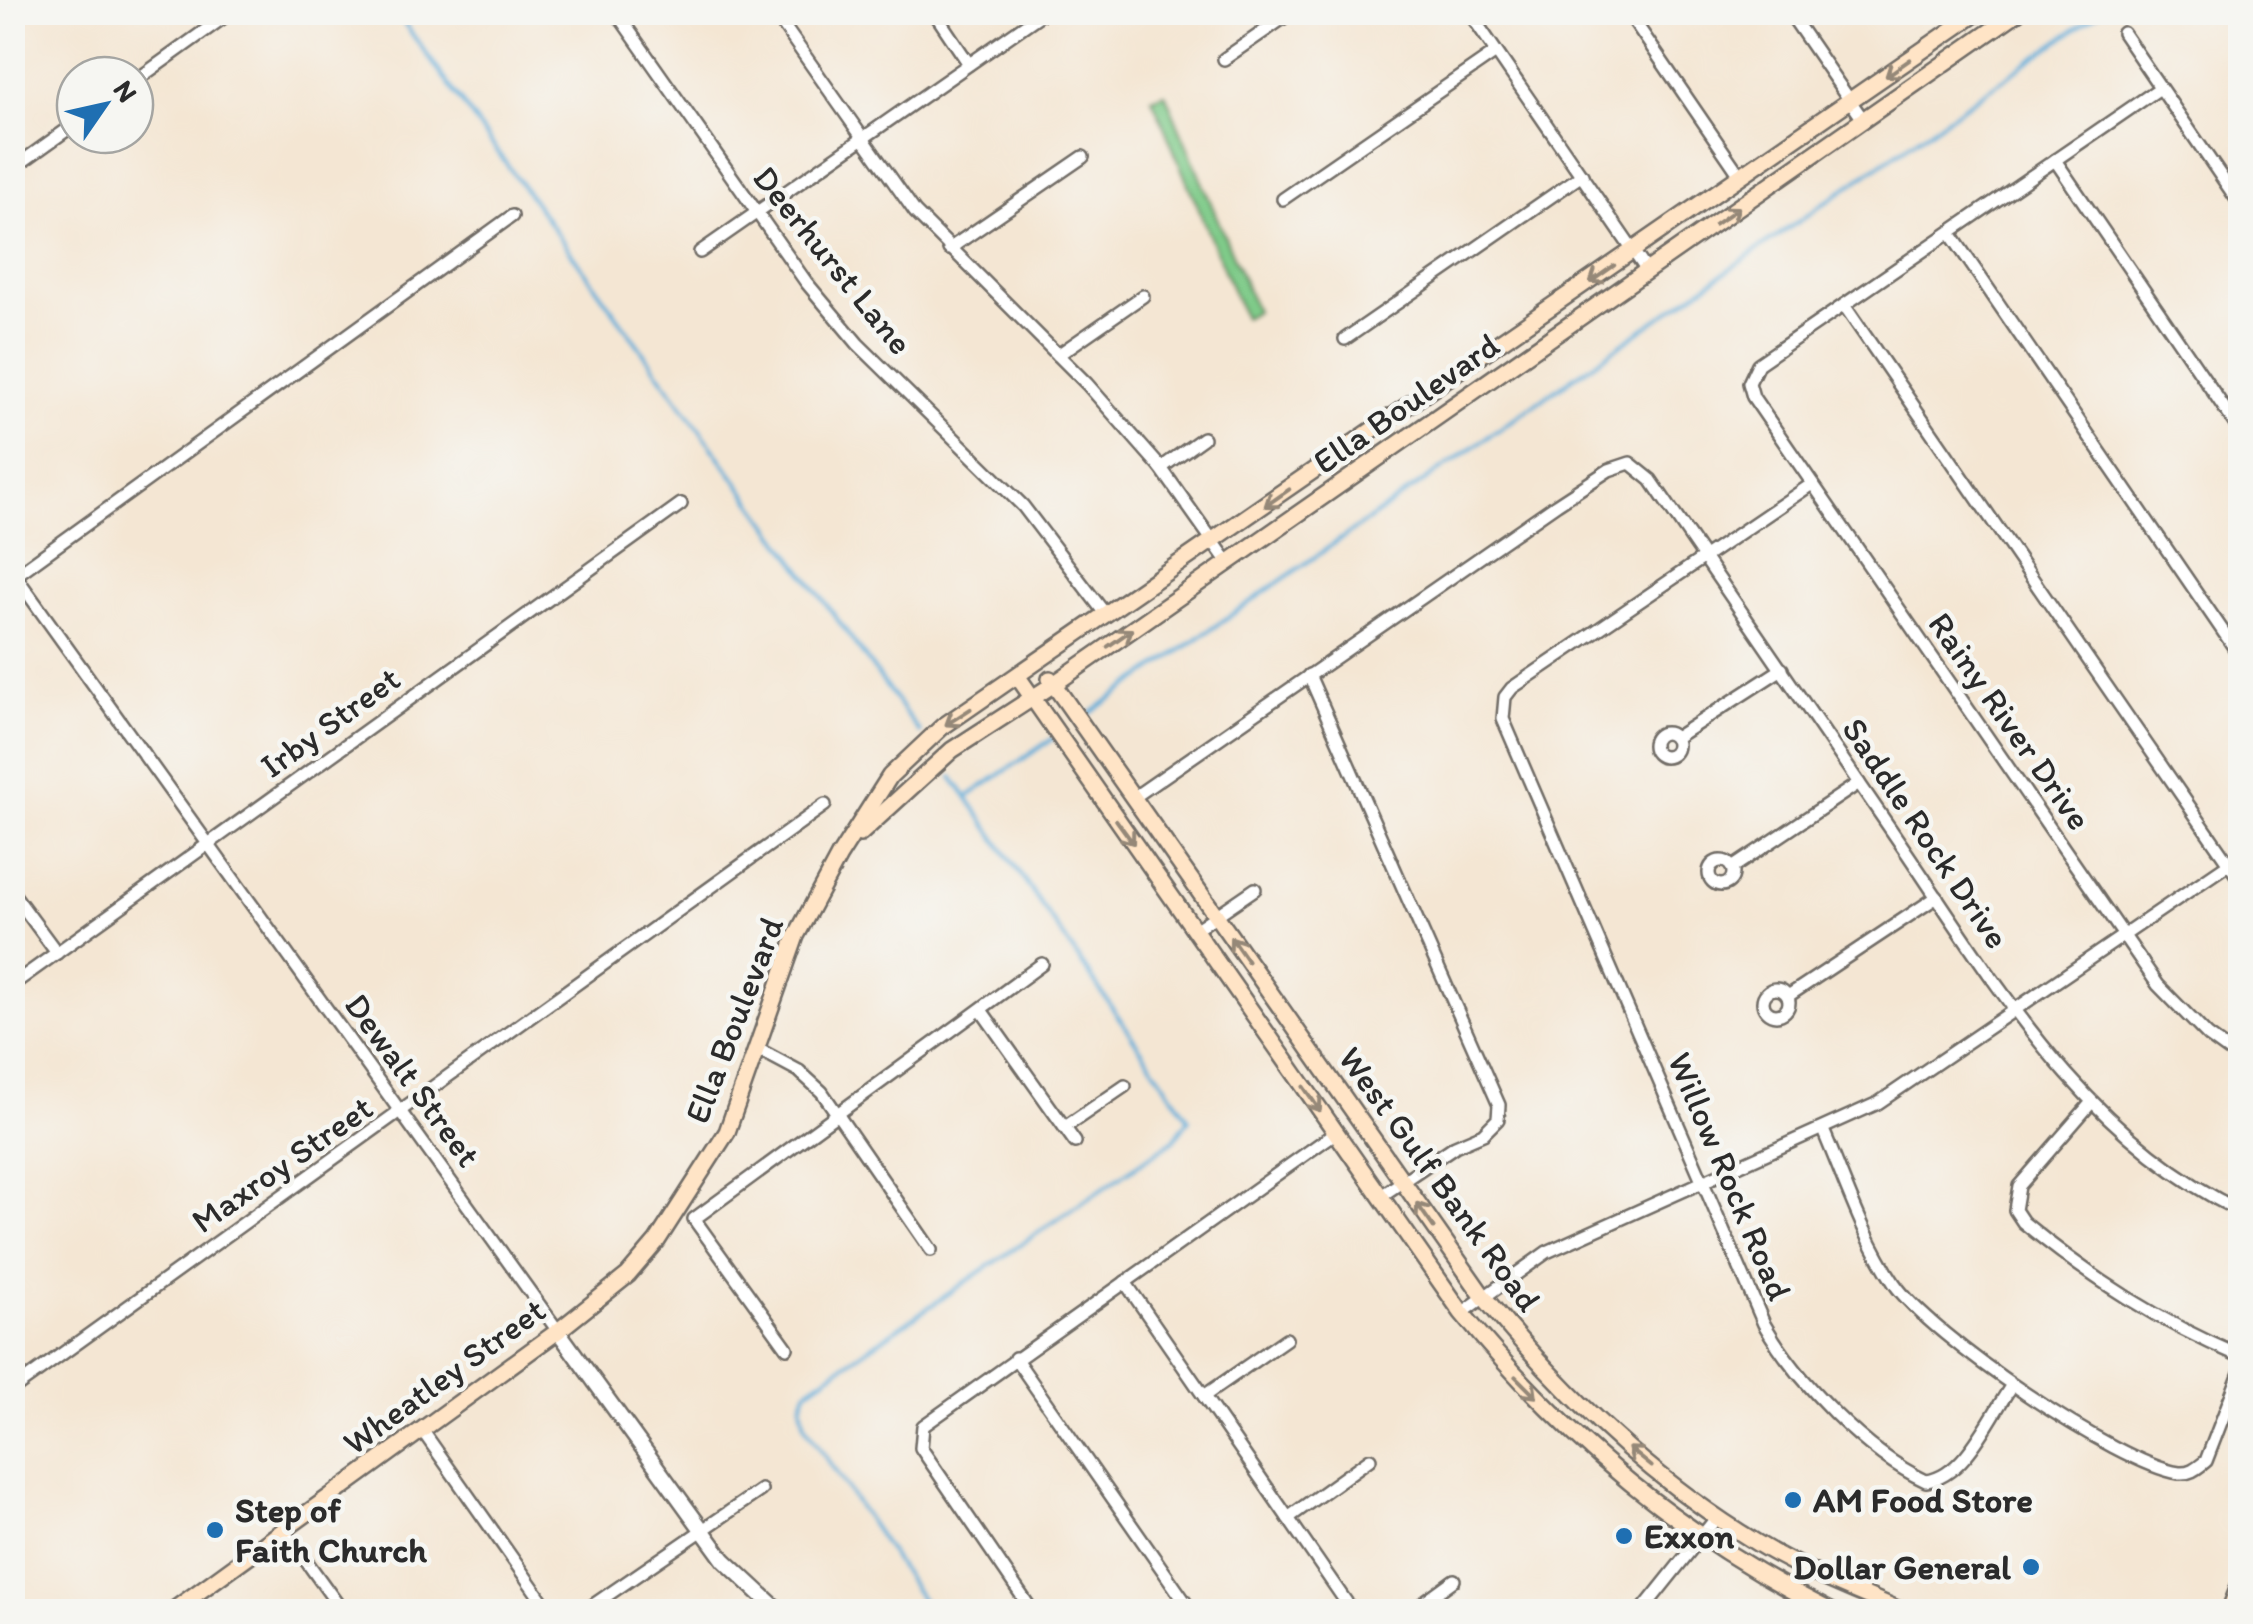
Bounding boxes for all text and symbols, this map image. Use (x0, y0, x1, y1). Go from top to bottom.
north arrow (55, 55, 155, 155)
one-way arrow (1885, 57, 1912, 78)
text: N (106, 74, 145, 108)
street label: Deerhurst Lane (744, 157, 922, 363)
one-way arrow (1713, 206, 1741, 227)
one-way arrow (1589, 263, 1617, 284)
street label: Ella Boulevard (1305, 323, 1507, 483)
one-way arrow (1264, 487, 1292, 508)
street label: Rainy River Drive (1919, 604, 2101, 838)
one-way arrow (1105, 628, 1133, 649)
street label: Irby Street (252, 657, 408, 787)
one-way arrow (944, 706, 972, 727)
street label: Saddle Rock Drive (1833, 710, 2019, 956)
one-way arrow (1114, 818, 1135, 846)
street label: Ella Boulevard (675, 911, 793, 1129)
one-way arrow (1229, 935, 1250, 963)
street label: Dewalt Street (336, 985, 490, 1175)
street label: West Gulf Bank Road (1330, 1038, 1550, 1320)
street label: Willow Rock Road (1659, 1046, 1801, 1306)
one-way arrow (1301, 1084, 1322, 1112)
street label: Maxroy Street (183, 1086, 381, 1242)
one-way arrow (1415, 1201, 1436, 1229)
street label: Wheatley Street (335, 1288, 553, 1464)
one-way arrow (1513, 1375, 1537, 1399)
one-way arrow (1627, 1446, 1653, 1468)
place label: AM Food Store (1813, 1479, 2033, 1521)
place label: Step of Faith Church (235, 1489, 427, 1571)
marker: AM Food Store (1782, 1489, 1804, 1511)
place label: Exxon (1644, 1515, 1735, 1557)
marker: Step of Faith Church (204, 1519, 226, 1541)
marker: Exxon (1613, 1525, 1635, 1547)
place label: Dollar General (1793, 1546, 2011, 1588)
marker: Dollar General (2020, 1556, 2042, 1578)

